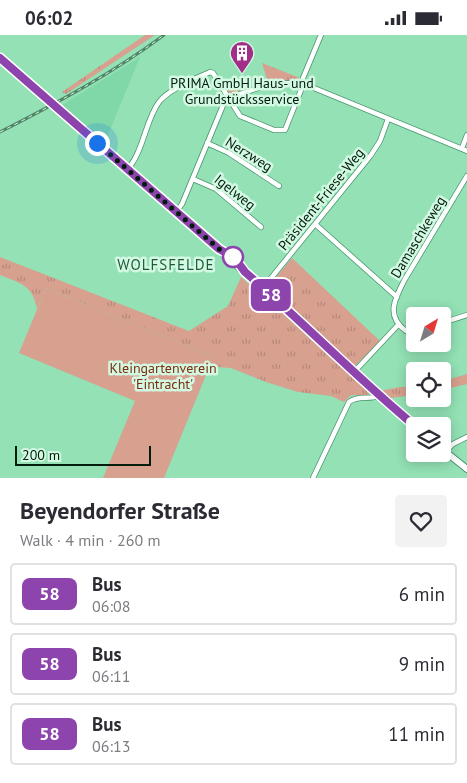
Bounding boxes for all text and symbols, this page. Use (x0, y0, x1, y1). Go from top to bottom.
text: 06:02 (25, 6, 73, 30)
building icon: PRIMA GmbH Haus- und Grundstücksservice (229, 40, 255, 74)
place label: PRIMA GmbH Haus- und Grundstücksservice (170, 74, 314, 108)
your location (85, 131, 110, 156)
street label: Nerzweg (222, 133, 276, 175)
street label: Präsident-Friese-Weg (274, 144, 368, 254)
street label: Igelweg (211, 170, 259, 214)
street label: Damaschkeweg (386, 193, 450, 281)
unlabelled marker (222, 246, 244, 268)
district label: WOLFSFELDE (117, 255, 215, 274)
line badge: 58 (248, 279, 294, 311)
text: 58 (261, 283, 281, 306)
north arrow (406, 307, 451, 353)
map controls (406, 307, 451, 462)
park label: Kleingartenverein 'Eintracht' (109, 359, 217, 393)
button: locate (406, 362, 451, 407)
button: layers (406, 417, 451, 462)
scale bar (15, 443, 151, 466)
text: 200 m (22, 446, 60, 464)
text: Beyendorfer Straße (20, 495, 220, 526)
button: heart (395, 495, 447, 547)
text: Walk · 4 min · 260 m (20, 530, 160, 550)
text: Bus (92, 572, 121, 596)
text: 58 (39, 582, 60, 605)
text: 6 min (399, 582, 445, 606)
text: 06:08 (92, 596, 130, 616)
text: Bus (92, 642, 121, 666)
text: 58 (39, 652, 60, 675)
text: 9 min (399, 652, 445, 676)
text: 06:11 (92, 666, 130, 686)
text: Bus (92, 712, 121, 736)
text: 58 (39, 722, 60, 745)
text: 11 min (388, 722, 445, 746)
text: 06:13 (92, 736, 130, 756)

